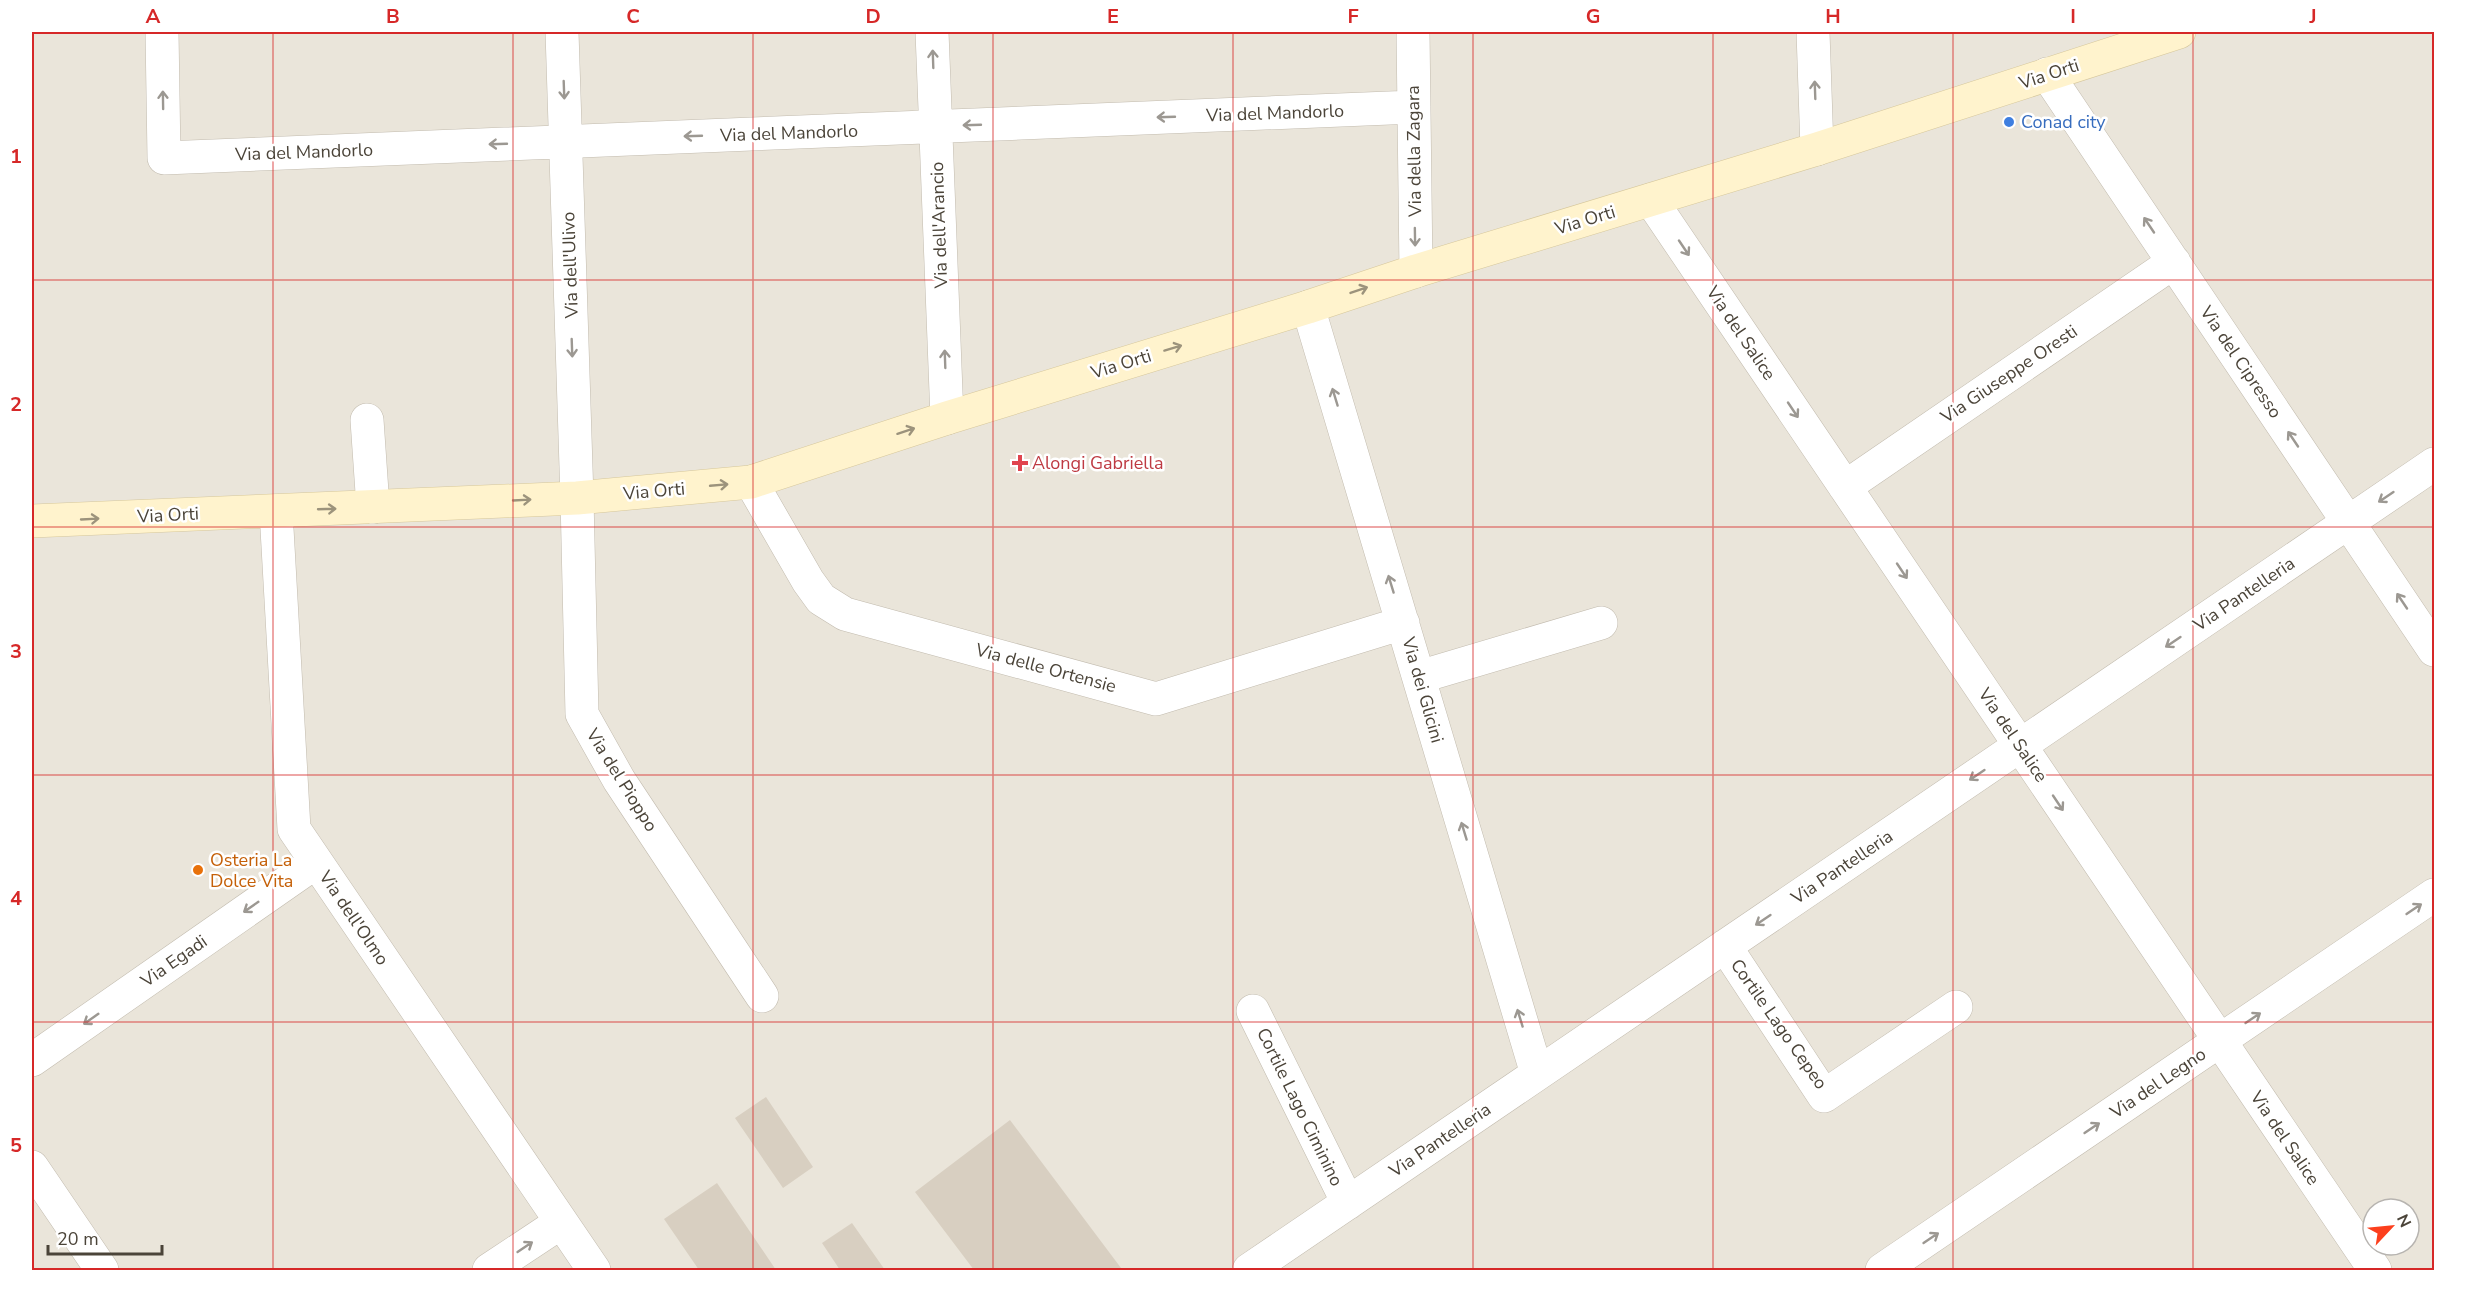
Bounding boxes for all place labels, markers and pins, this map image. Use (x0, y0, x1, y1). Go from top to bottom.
place label: Conad city (2021, 110, 2106, 134)
marker: Conad city (2002, 115, 2016, 129)
place label: Alongi Gabriella (1032, 451, 1163, 475)
marker: Alongi Gabriella (1013, 456, 1027, 470)
place label: Osteria La Dolce Vita (210, 848, 293, 893)
marker: Osteria La Dolce Vita (191, 863, 205, 877)

